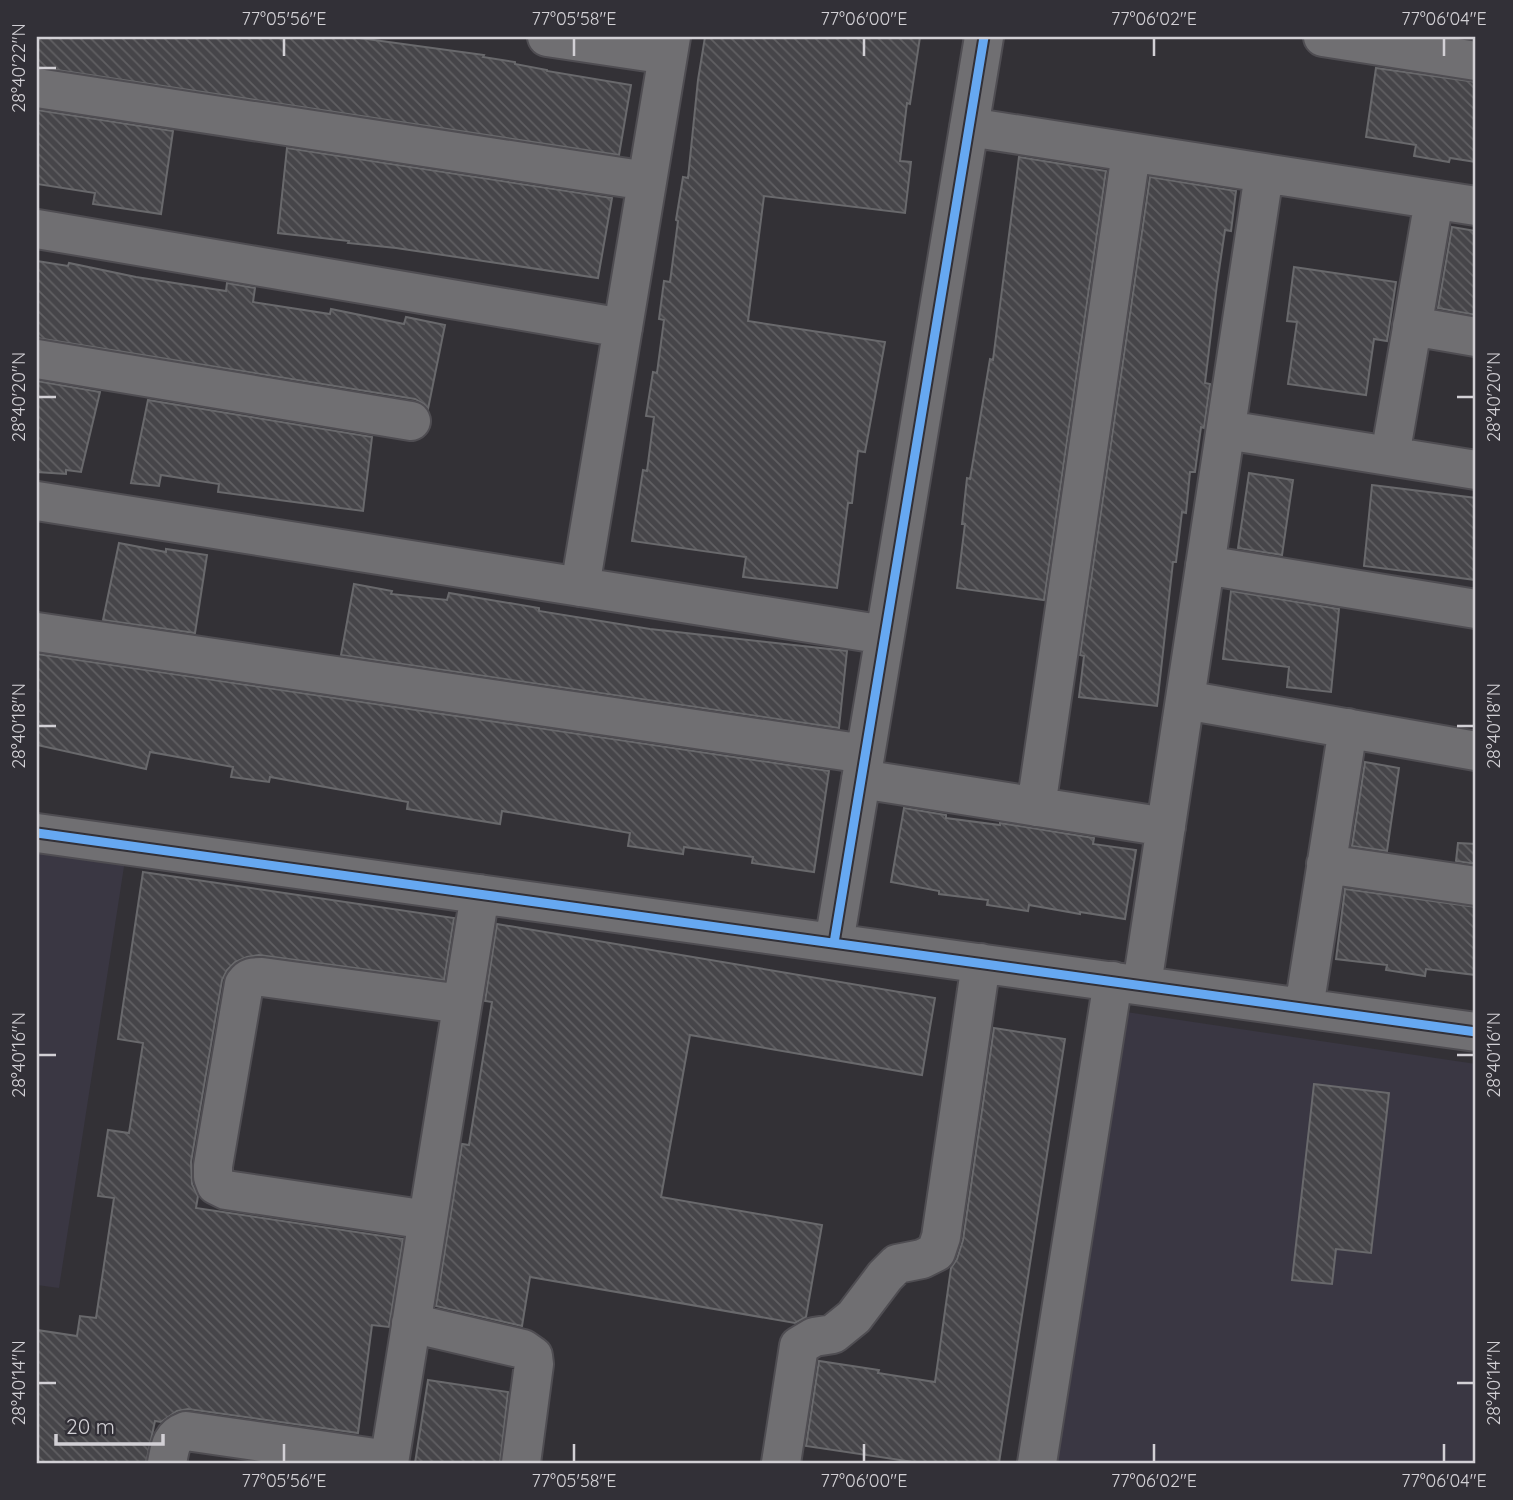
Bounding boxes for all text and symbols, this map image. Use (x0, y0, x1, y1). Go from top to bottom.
text: 77°05'56"E (241, 7, 327, 30)
text: 77°05'58"E (531, 7, 617, 30)
text: 77°06'00"E (821, 7, 907, 30)
text: 77°06'02"E (1111, 7, 1197, 30)
text: 77°06'04"E (1401, 7, 1487, 30)
text: 28°40'22"N (7, 23, 30, 113)
text: 28°40'20"N (7, 352, 30, 442)
text: 28°40'20"N (1482, 352, 1505, 442)
text: 28°40'18"N (7, 683, 30, 769)
text: 28°40'18"N (1482, 683, 1505, 769)
text: 28°40'16"N (7, 1012, 30, 1098)
text: 28°40'16"N (1482, 1012, 1505, 1098)
text: 28°40'14"N (7, 1340, 30, 1426)
text: 28°40'14"N (1482, 1340, 1505, 1426)
scale bar (56, 1402, 163, 1446)
text: 20 m (66, 1413, 115, 1439)
text: 77°05'56"E (241, 1469, 327, 1492)
text: 77°05'58"E (531, 1469, 617, 1492)
text: 77°06'00"E (821, 1469, 907, 1492)
text: 77°06'02"E (1111, 1469, 1197, 1492)
text: 77°06'04"E (1401, 1469, 1487, 1492)

